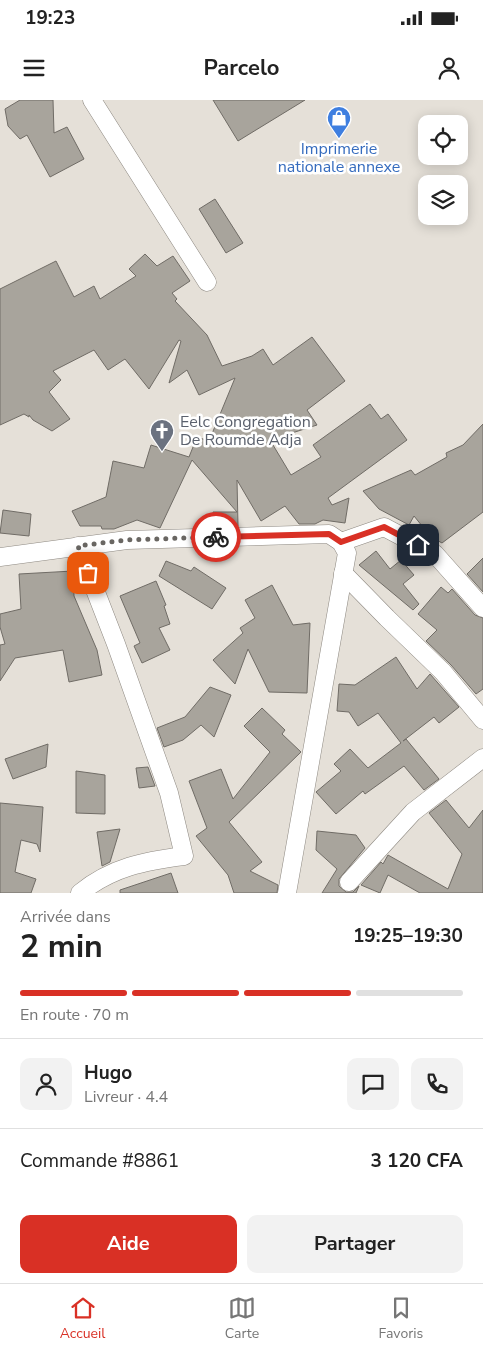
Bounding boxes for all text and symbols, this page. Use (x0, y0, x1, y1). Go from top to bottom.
text: 19:23 (25, 5, 75, 31)
text: Parcelo (204, 53, 280, 83)
icon: menu (20, 54, 48, 82)
icon: person (435, 54, 463, 82)
shop icon: Imprimerie nationale annexe (326, 105, 352, 139)
map controls (418, 115, 468, 225)
button: locate (418, 115, 468, 165)
place label: Imprimerie nationale annexe (278, 138, 400, 178)
button: layers (418, 175, 468, 225)
place label: Eelc Congregation De Roumde Adja (180, 411, 311, 451)
church icon: Eelc Congregation De Roumde Adja (149, 418, 175, 452)
courier (191, 512, 241, 562)
icon: bike (202, 523, 230, 551)
pin (397, 524, 439, 566)
icon: home (404, 531, 432, 559)
pin (67, 552, 109, 594)
icon: bag (74, 559, 102, 587)
text: Arrivée dans (20, 906, 111, 928)
text: 19:25–19:30 (353, 923, 463, 949)
text: 2 min (20, 925, 103, 968)
text: En route · 70 m (20, 1004, 129, 1026)
button: person (20, 1058, 72, 1110)
button: chat (347, 1058, 399, 1110)
button: phone (411, 1058, 463, 1110)
text: Hugo (84, 1060, 132, 1086)
text: Livreur · 4.4 (84, 1086, 168, 1108)
text: Commande #8861 (20, 1148, 179, 1174)
text: 3 120 CFA (370, 1148, 463, 1174)
button: Aide (20, 1215, 237, 1273)
button: Partager (247, 1215, 463, 1273)
tab: Accueil (60, 1294, 105, 1343)
tab: Carte (225, 1294, 259, 1343)
tab: Favoris (379, 1294, 423, 1343)

